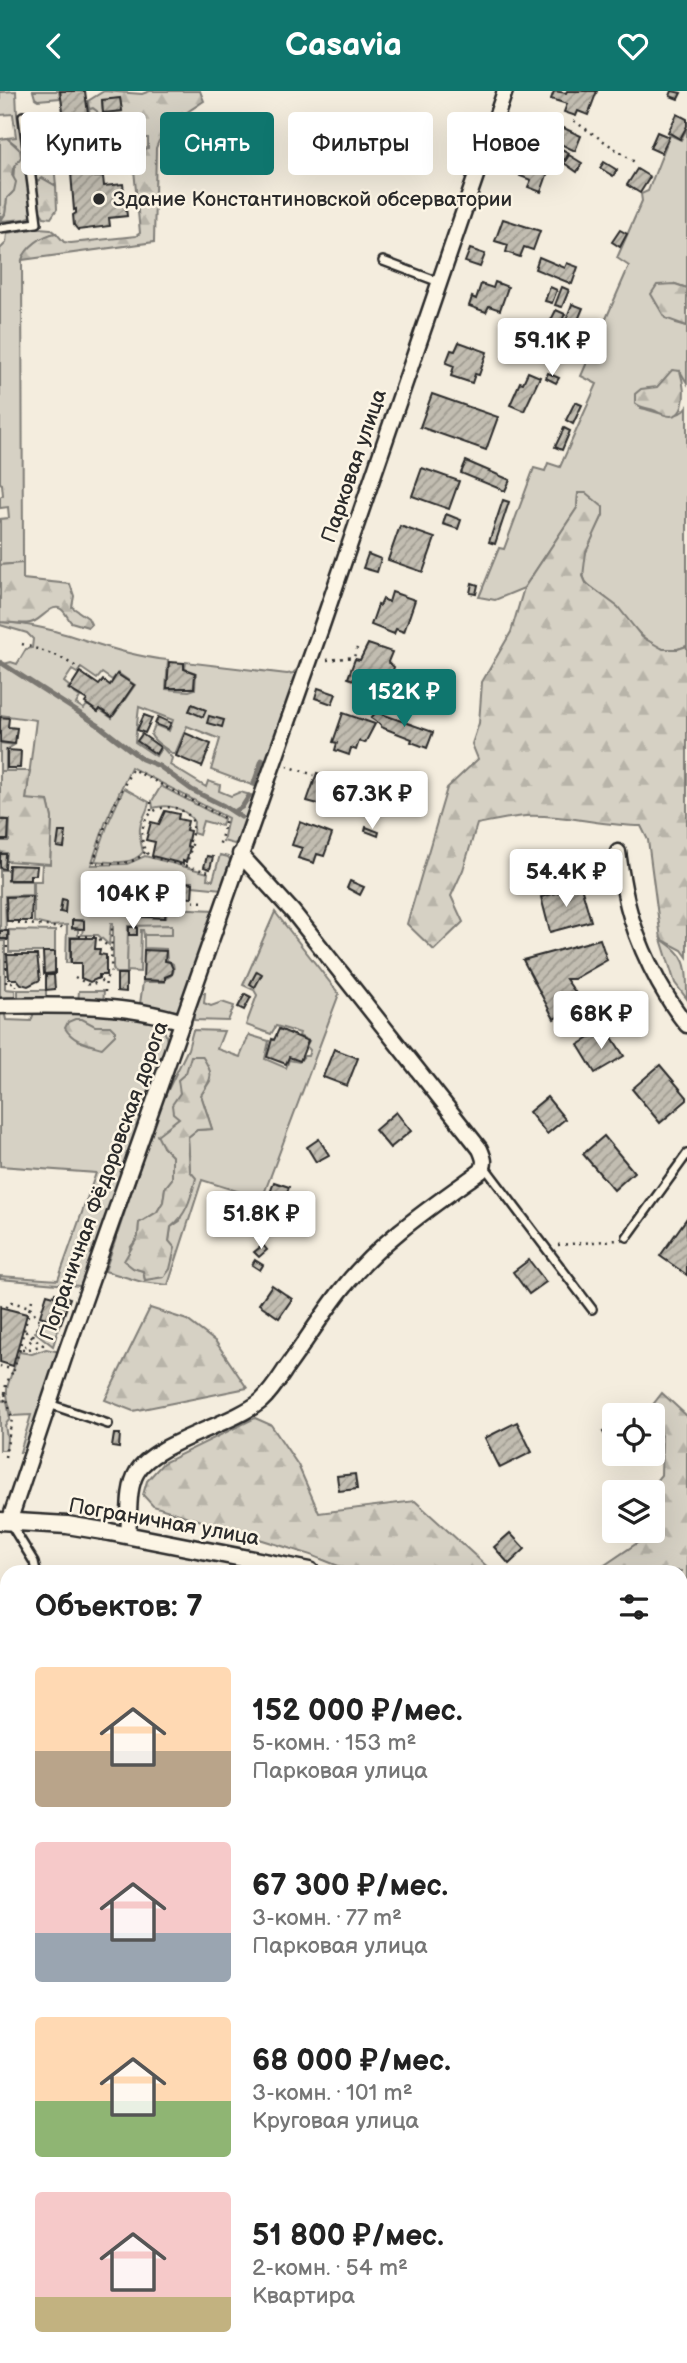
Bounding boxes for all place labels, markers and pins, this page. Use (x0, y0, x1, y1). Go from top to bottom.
place label: Здание Константиновской обсерватории (113, 187, 512, 212)
marker: Здание Константиновской обсерватории (91, 191, 107, 207)
pin: 59.1K ₽ (487, 319, 617, 378)
pin: 152K ₽ (347, 669, 461, 729)
pin: 67.3K ₽ (307, 771, 437, 831)
pin: 54.4K ₽ (501, 849, 631, 909)
pin: 104K ₽ (76, 871, 190, 931)
pin: 68K ₽ (552, 991, 650, 1051)
pin: 51.8K ₽ (196, 1191, 326, 1251)

